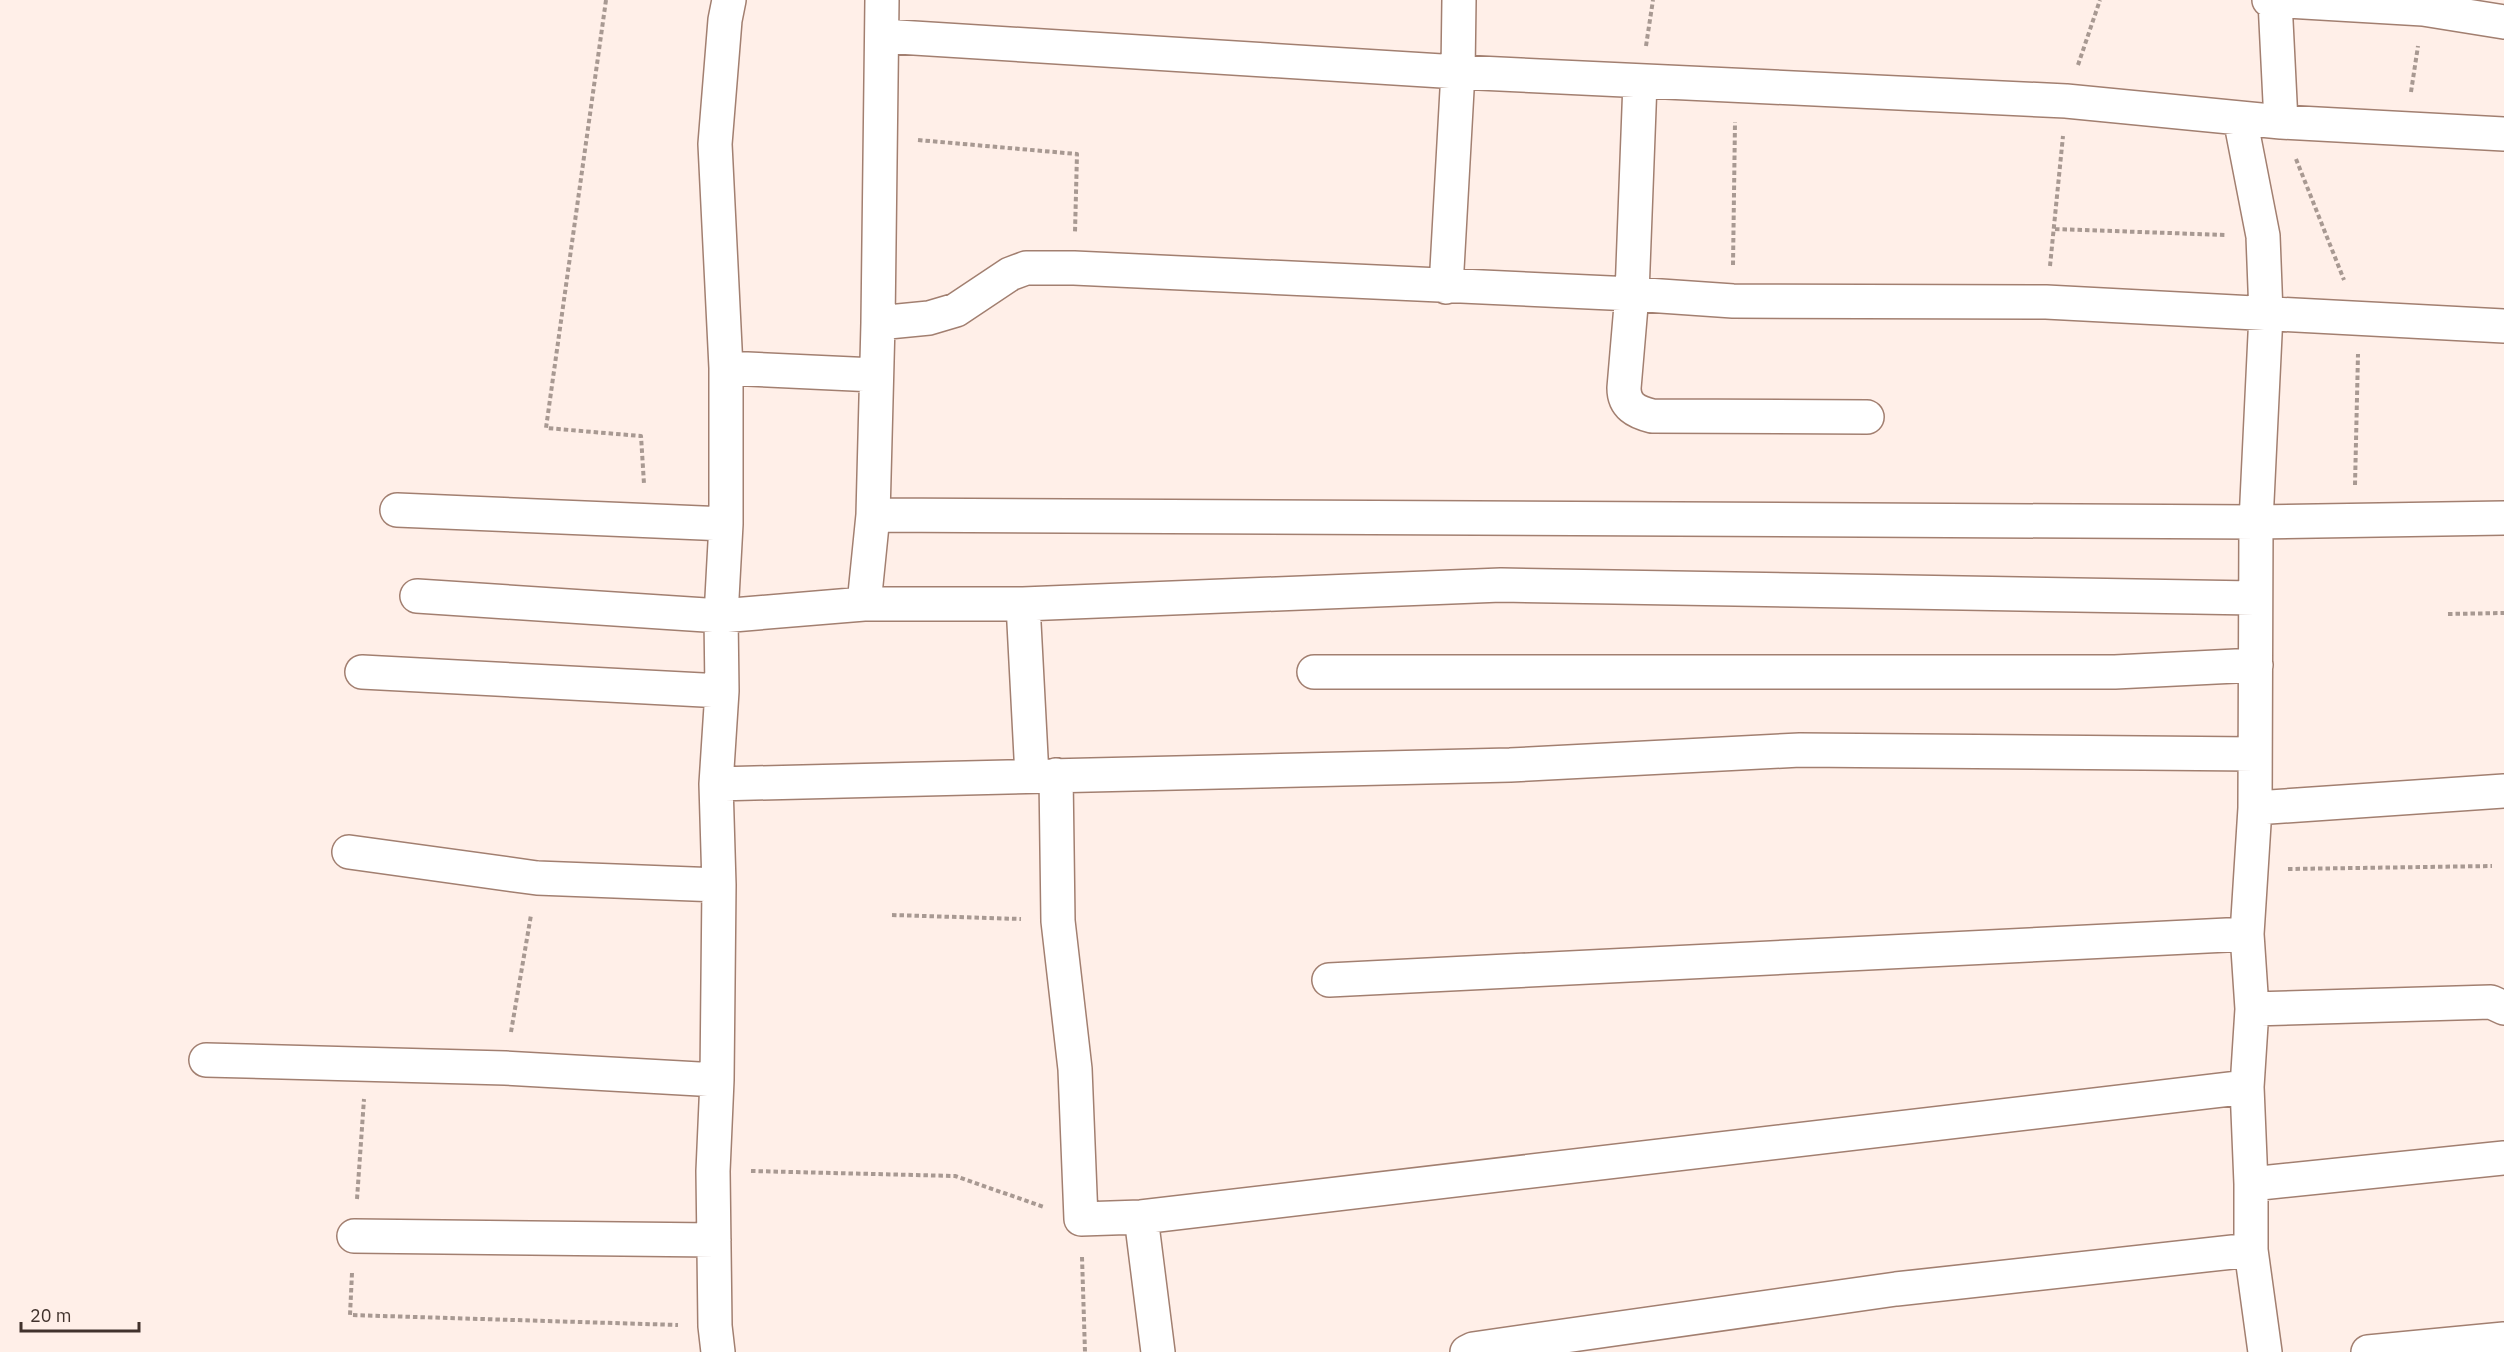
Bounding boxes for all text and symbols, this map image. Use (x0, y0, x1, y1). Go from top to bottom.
scale bar (21, 1295, 140, 1333)
text: 20 m (30, 1304, 72, 1327)

